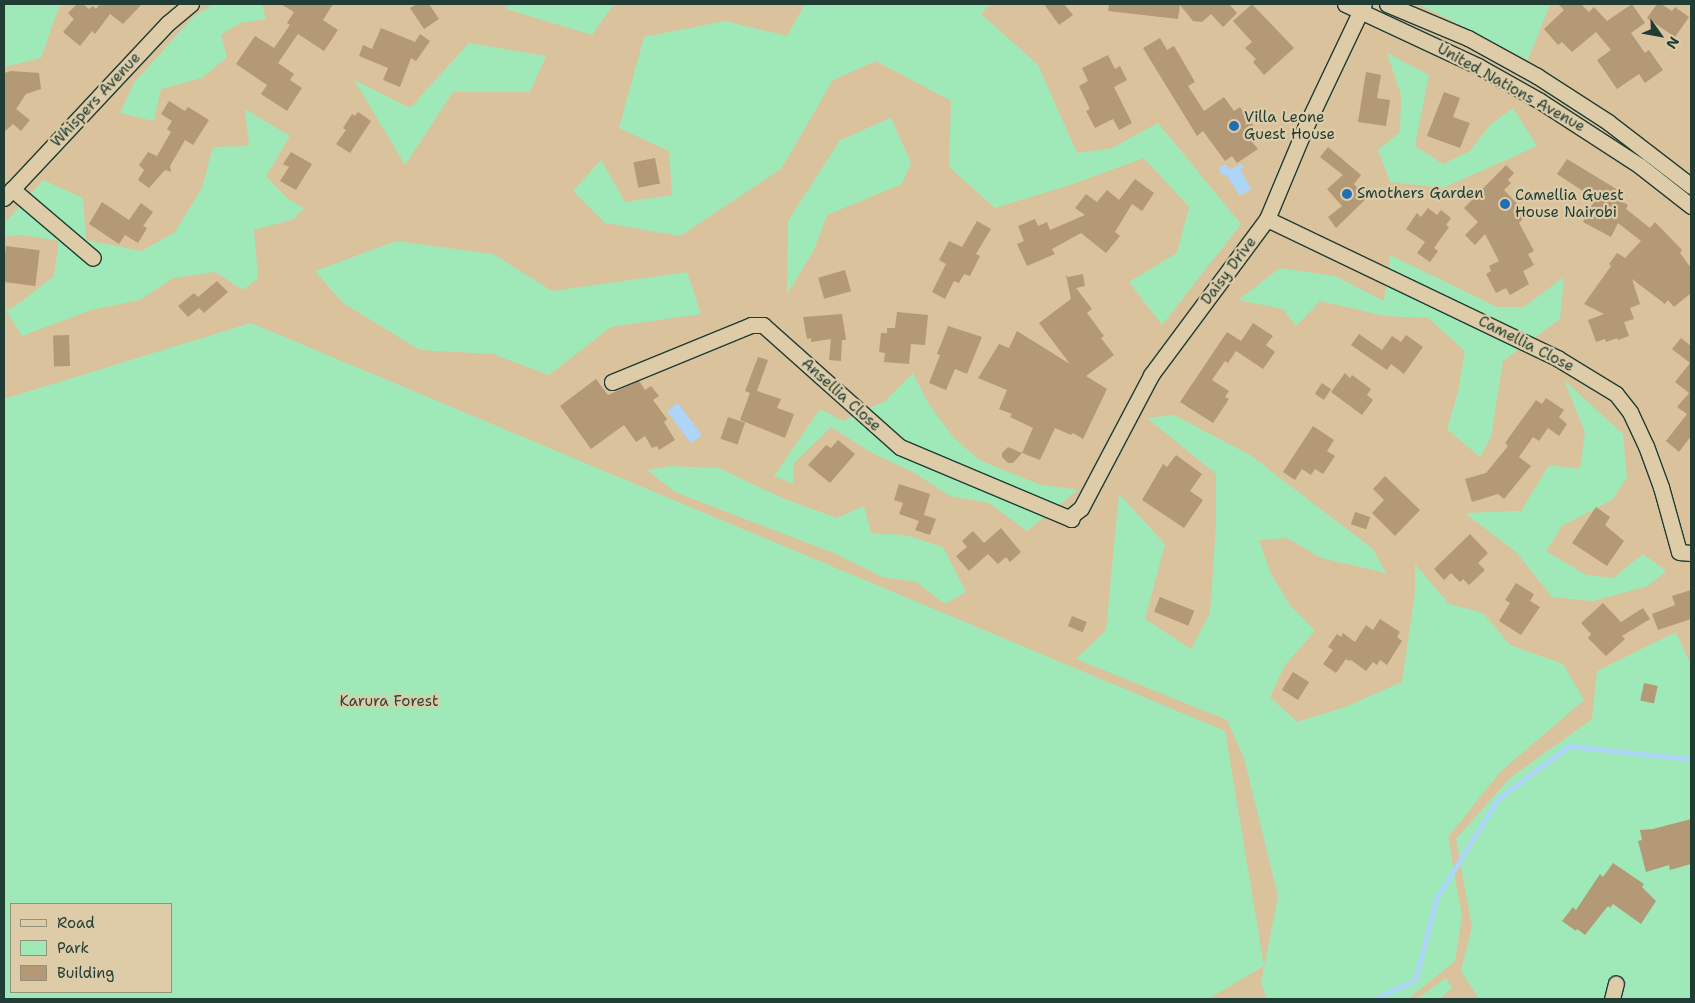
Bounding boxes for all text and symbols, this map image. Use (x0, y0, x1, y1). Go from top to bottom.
north arrow (1635, 10, 1685, 60)
text: N (1662, 33, 1683, 52)
street label: United Nations Avenue (1434, 40, 1588, 136)
street label: Whispers Avenue (47, 49, 145, 151)
place label: Villa Leone Guest House (1244, 108, 1335, 143)
marker: Villa Leone Guest House (1228, 120, 1240, 132)
place label: Smothers Garden (1357, 185, 1483, 203)
place label: Camellia Guest House Nairobi (1515, 186, 1624, 221)
marker: Smothers Garden (1341, 188, 1353, 200)
marker: Camellia Guest House Nairobi (1499, 198, 1511, 210)
street label: Daisy Drive (1198, 233, 1260, 309)
street label: Camellia Close (1475, 312, 1577, 376)
street label: Ansellia Close (798, 355, 884, 435)
park label: Karura Forest (339, 693, 439, 711)
legend (10, 903, 172, 993)
text: Road (57, 913, 95, 933)
text: Park (57, 938, 89, 958)
text: Building (57, 963, 114, 983)

